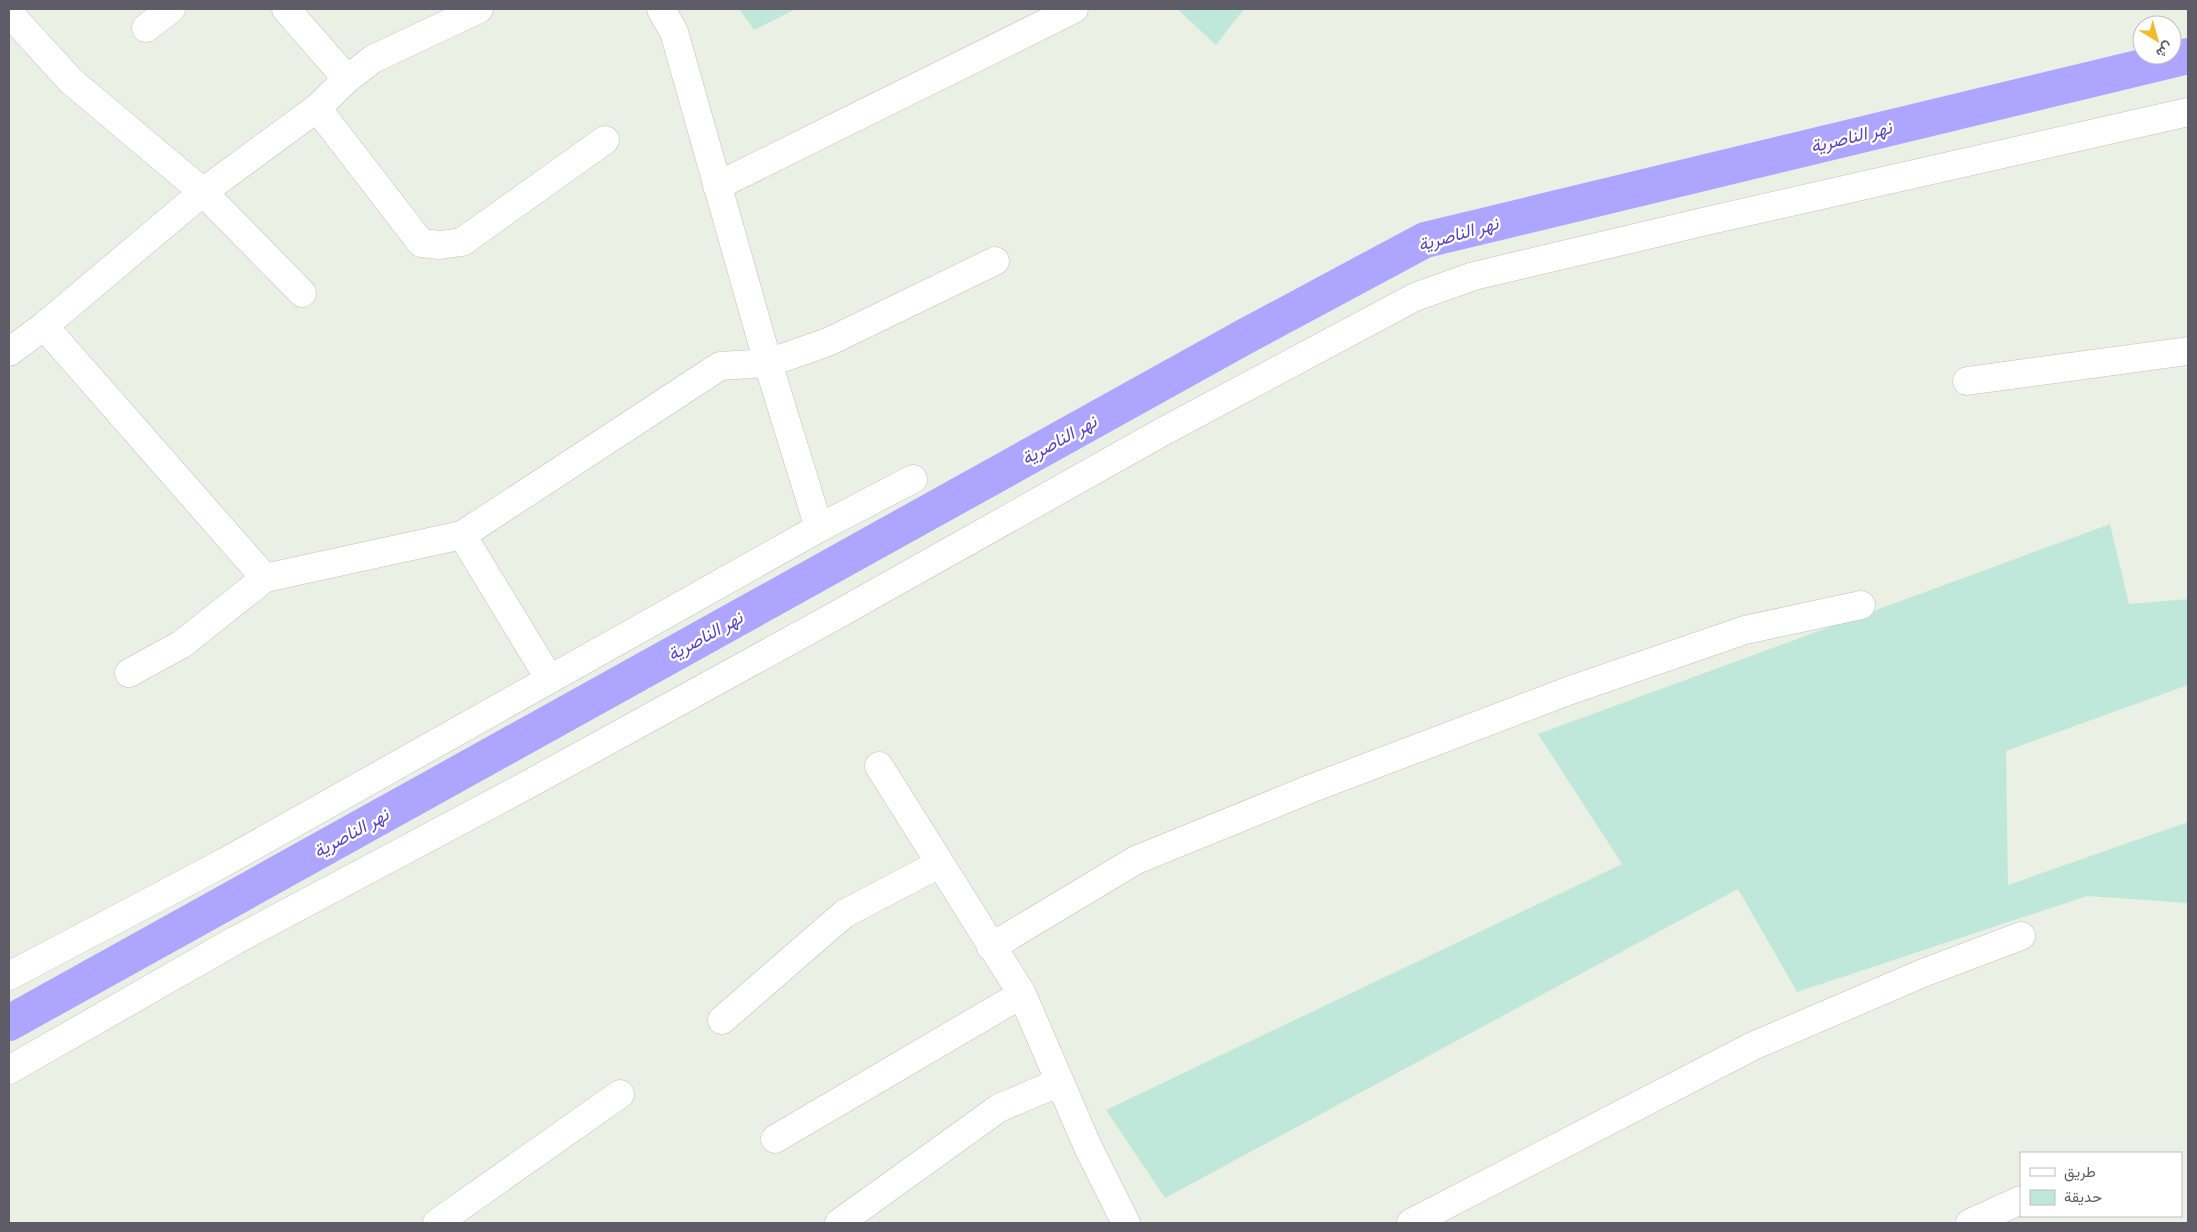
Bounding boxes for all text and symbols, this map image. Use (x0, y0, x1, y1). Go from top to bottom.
north arrow (2132, 15, 2182, 65)
text: ش (2152, 37, 2177, 63)
water label: نهر الناصرية (1808, 115, 1895, 159)
water label: نهر الناصرية (1415, 211, 1502, 257)
water label: نهر الناصرية (1017, 409, 1102, 471)
water label: نهر الناصرية (663, 605, 748, 667)
water label: نهر الناصرية (309, 802, 394, 864)
legend (2020, 1152, 2182, 1217)
text: طريق (2064, 1162, 2096, 1182)
text: حديقة (2064, 1187, 2102, 1207)

